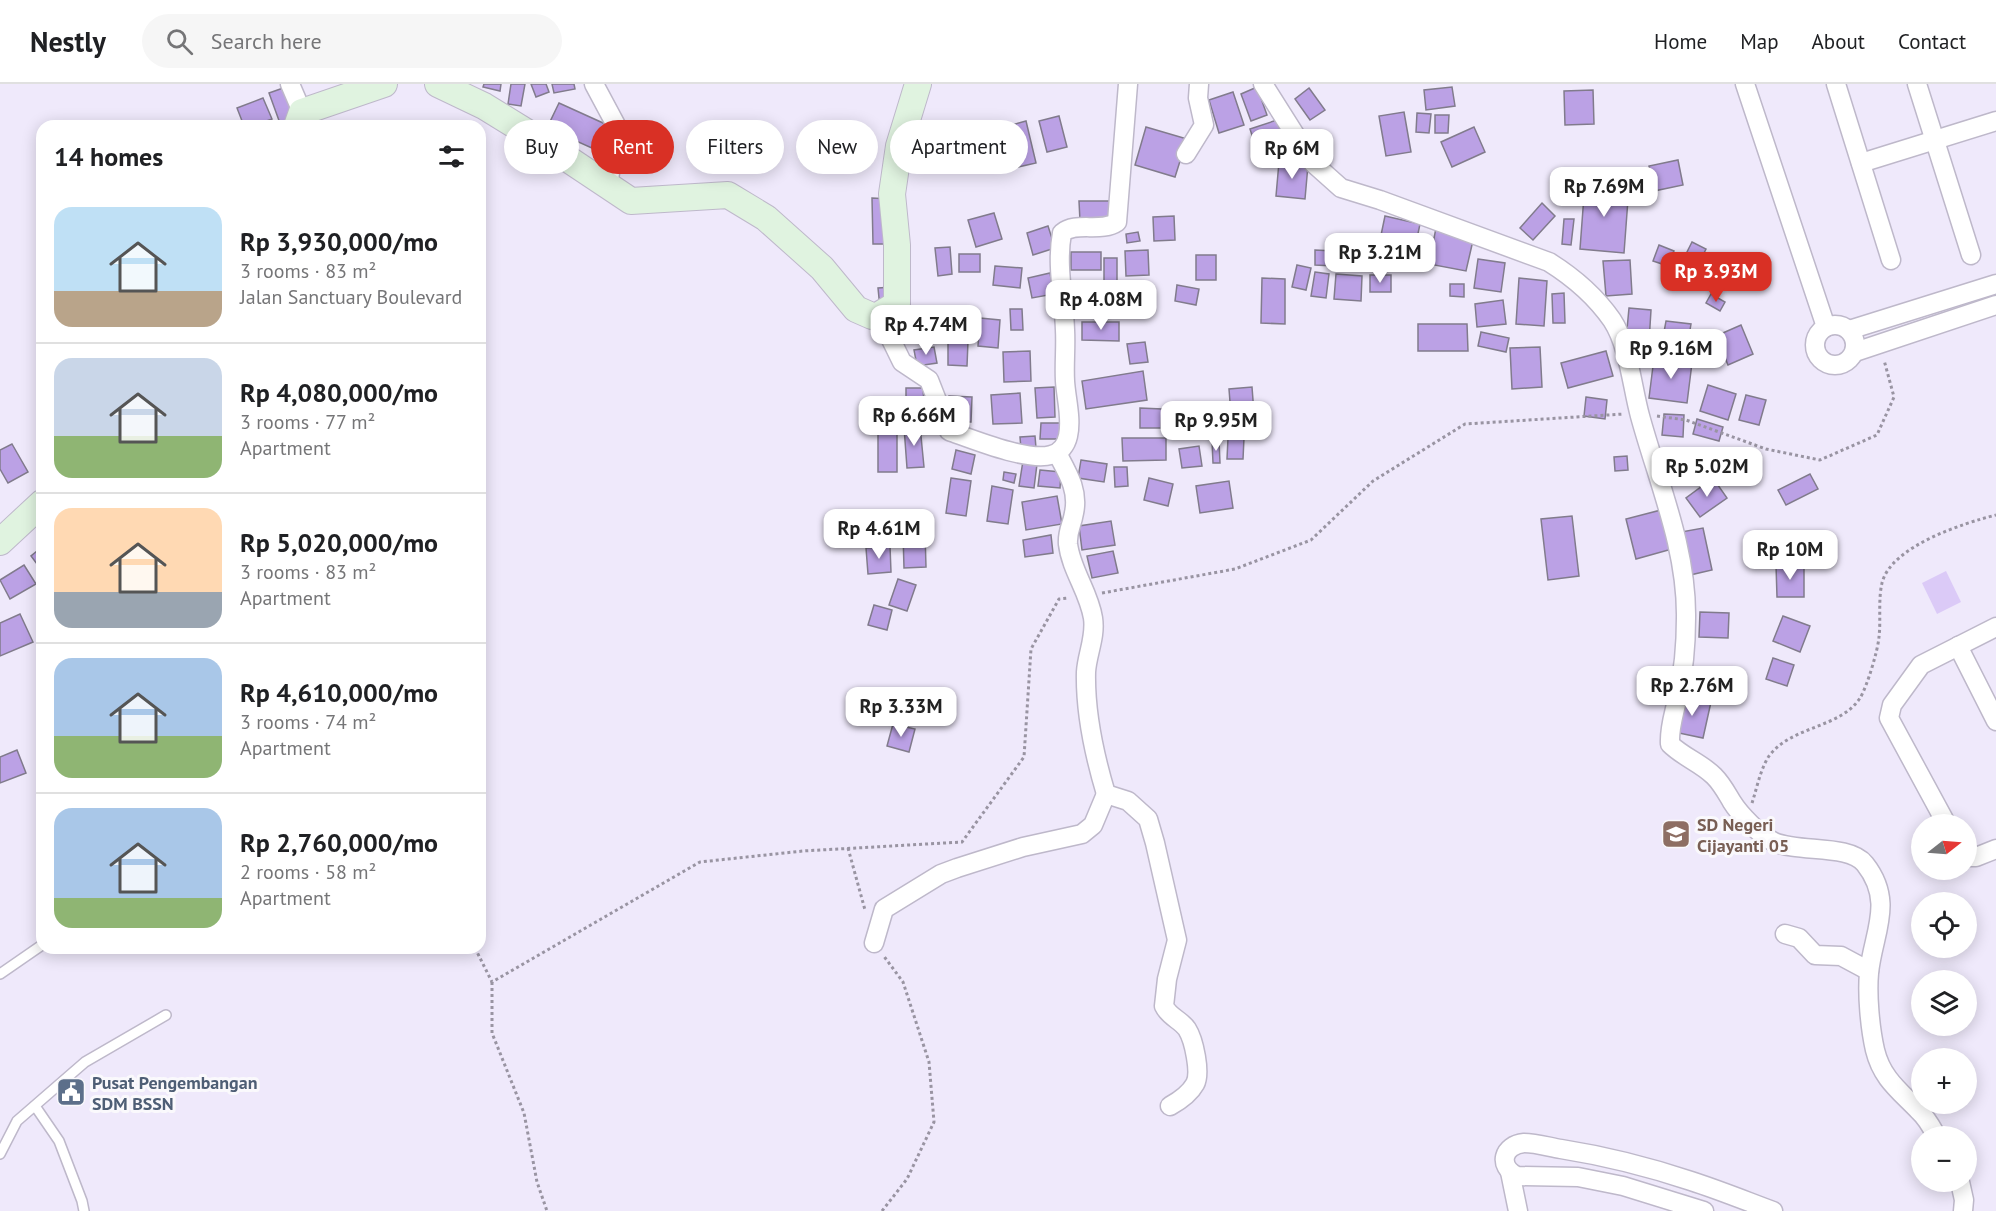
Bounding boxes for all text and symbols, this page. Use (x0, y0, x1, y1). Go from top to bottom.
search box (142, 14, 562, 68)
text: Nestly (30, 23, 106, 60)
icon: search (163, 25, 196, 58)
text: Search here (211, 27, 322, 55)
text: Home (1654, 28, 1707, 55)
text: Map (1740, 28, 1779, 55)
text: About (1812, 28, 1865, 55)
text: Contact (1898, 28, 1966, 55)
chip: Buy (504, 120, 579, 174)
chip: Rent (591, 120, 674, 174)
chip: Filters (686, 120, 784, 174)
chip: New (796, 120, 878, 174)
chip: Apartment (890, 120, 1028, 174)
pin: Rp 6M (1250, 129, 1334, 180)
text: Rp 6M (1264, 135, 1320, 161)
text: 14 homes (54, 140, 163, 173)
icon: filters (435, 140, 468, 173)
pin: Rp 7.69M (1542, 167, 1666, 218)
text: Rp 7.69M (1564, 173, 1644, 199)
text: Rp 3,930,000/mo (240, 225, 438, 258)
icon: home (102, 231, 174, 303)
pin: Rp 3.21M (1318, 233, 1442, 284)
text: Rp 3.21M (1339, 239, 1421, 265)
pin: Rp 3.93M (1654, 252, 1778, 303)
text: 3 rooms · 83 m² (240, 258, 376, 284)
text: Rp 3.93M (1675, 258, 1757, 284)
pin: Rp 4.08M (1039, 280, 1163, 331)
text: Jalan Sanctuary Boulevard (240, 284, 462, 310)
text: Rp 4.08M (1060, 286, 1142, 312)
pin: Rp 4.74M (864, 305, 988, 356)
text: Rp 4.74M (885, 311, 967, 337)
pin: Rp 9.16M (1609, 329, 1733, 380)
text: Rp 9.16M (1630, 335, 1712, 361)
text: Rp 4,080,000/mo (240, 376, 438, 409)
icon: home (102, 382, 174, 454)
pin: Rp 6.66M (852, 396, 976, 447)
pin: Rp 9.95M (1154, 401, 1278, 452)
text: Rp 6.66M (873, 402, 955, 428)
text: Rp 9.95M (1175, 407, 1257, 433)
text: 3 rooms · 77 m² (240, 409, 375, 435)
text: Apartment (240, 435, 331, 461)
pin: Rp 5.02M (1645, 447, 1769, 498)
text: Rp 5.02M (1666, 453, 1748, 479)
pin: Rp 4.61M (817, 509, 941, 560)
text: Rp 4.61M (838, 515, 920, 541)
text: Rp 5,020,000/mo (240, 526, 438, 559)
pin: Rp 10M (1741, 530, 1839, 581)
icon: home (102, 532, 174, 604)
text: Rp 10M (1757, 536, 1823, 562)
text: 3 rooms · 83 m² (240, 559, 376, 585)
text: Apartment (240, 585, 331, 611)
pin: Rp 2.76M (1630, 666, 1754, 717)
text: Rp 2.76M (1651, 672, 1733, 698)
text: Rp 4,610,000/mo (240, 676, 438, 709)
icon: home (102, 682, 174, 754)
pin: Rp 3.33M (839, 687, 963, 738)
text: Rp 3.33M (860, 693, 942, 719)
text: 3 rooms · 74 m² (240, 709, 376, 735)
text: Apartment (240, 735, 331, 761)
place label: SD Negeri Cijayanti 05 (1697, 813, 1789, 857)
north arrow (1911, 814, 1977, 880)
map controls (1911, 814, 1977, 1192)
school or university icon: SD Negeri Cijayanti 05 (1660, 818, 1692, 850)
text: Rp 2,760,000/mo (240, 826, 438, 859)
icon: home (102, 832, 174, 904)
text: 2 rooms · 58 m² (240, 859, 376, 885)
text: Apartment (240, 885, 331, 911)
button: locate (1911, 892, 1977, 958)
button: layers (1911, 970, 1977, 1036)
button: + (1911, 1048, 1977, 1114)
place label: Pusat Pengembangan SDM BSSN (92, 1071, 257, 1115)
public building icon: Pusat Pengembangan SDM BSSN (55, 1076, 87, 1108)
button: − (1911, 1126, 1977, 1192)

